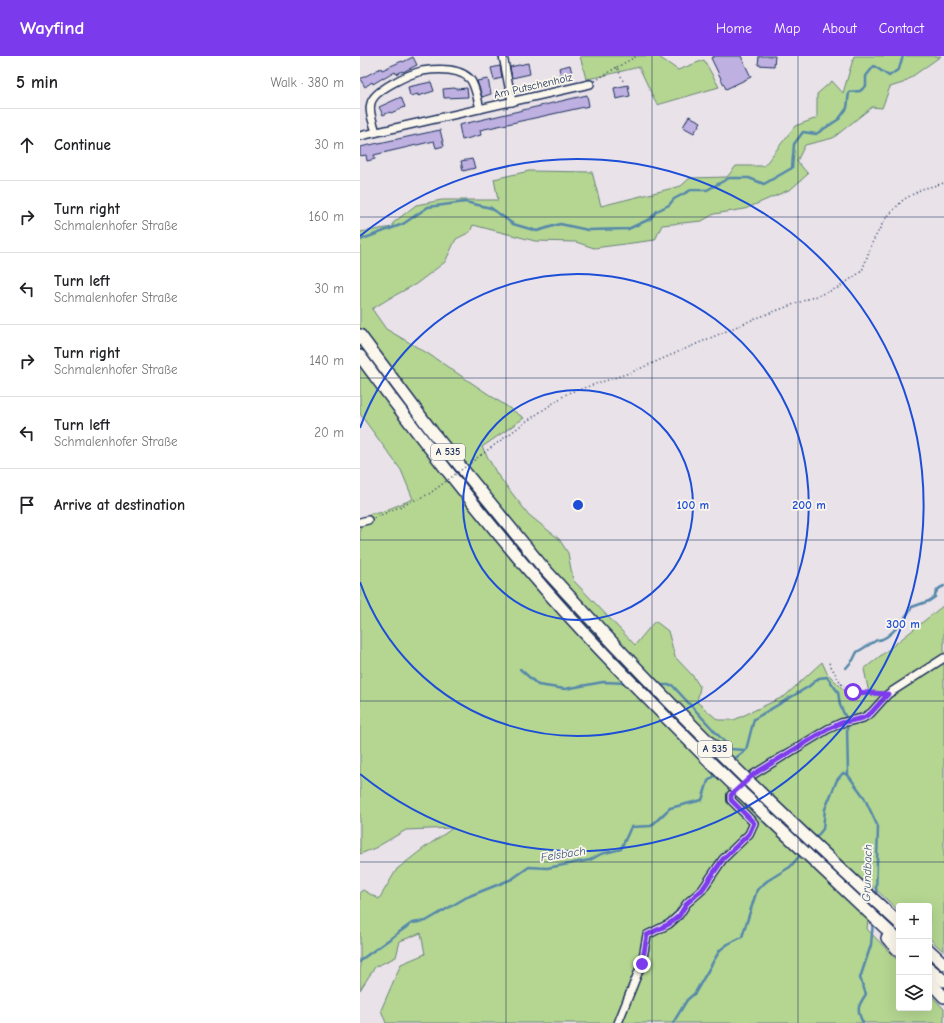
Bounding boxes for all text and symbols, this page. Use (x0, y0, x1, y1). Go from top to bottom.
text: Wayfind (20, 17, 84, 39)
text: Home (716, 20, 752, 37)
text: Map (774, 20, 800, 37)
text: About (822, 20, 857, 37)
text: Contact (879, 20, 924, 37)
street label: Am Putschenholz (492, 71, 574, 101)
text: 5 min (16, 73, 58, 92)
text: Walk · 380 m (271, 75, 344, 90)
icon: ahead (16, 134, 38, 156)
text: Continue (54, 136, 111, 154)
text: 30 m (314, 137, 344, 152)
text: Turn right (54, 200, 120, 218)
icon: right (16, 206, 38, 228)
text: 160 m (309, 209, 344, 224)
text: Schmalenhofer Straße (54, 218, 178, 233)
text: Turn left (54, 272, 110, 290)
icon: left (16, 278, 38, 300)
text: 30 m (314, 281, 344, 296)
text: Schmalenhofer Straße (54, 290, 178, 305)
text: Turn right (54, 344, 120, 362)
icon: right (16, 350, 38, 372)
text: 140 m (310, 353, 344, 368)
text: Schmalenhofer Straße (54, 362, 178, 377)
text: Turn left (54, 416, 110, 434)
icon: left (16, 422, 38, 444)
text: 20 m (314, 425, 344, 440)
text: Schmalenhofer Straße (54, 434, 178, 449)
road number: A 535 (431, 444, 465, 460)
icon: arrive (16, 494, 38, 516)
text: Arrive at destination (54, 496, 185, 514)
centre of rings (571, 498, 585, 512)
text: 100 m (677, 498, 709, 512)
text: 200 m (792, 498, 826, 512)
text: 300 m (886, 617, 920, 631)
route start (844, 683, 862, 701)
road number: A 535 (698, 741, 732, 757)
water label: Felsbach (539, 844, 587, 864)
water label: Grundbach (859, 844, 875, 902)
map controls (896, 903, 932, 1011)
button: + (896, 903, 932, 939)
button: − (896, 939, 932, 975)
route end (633, 955, 651, 973)
button: layers (896, 975, 932, 1011)

